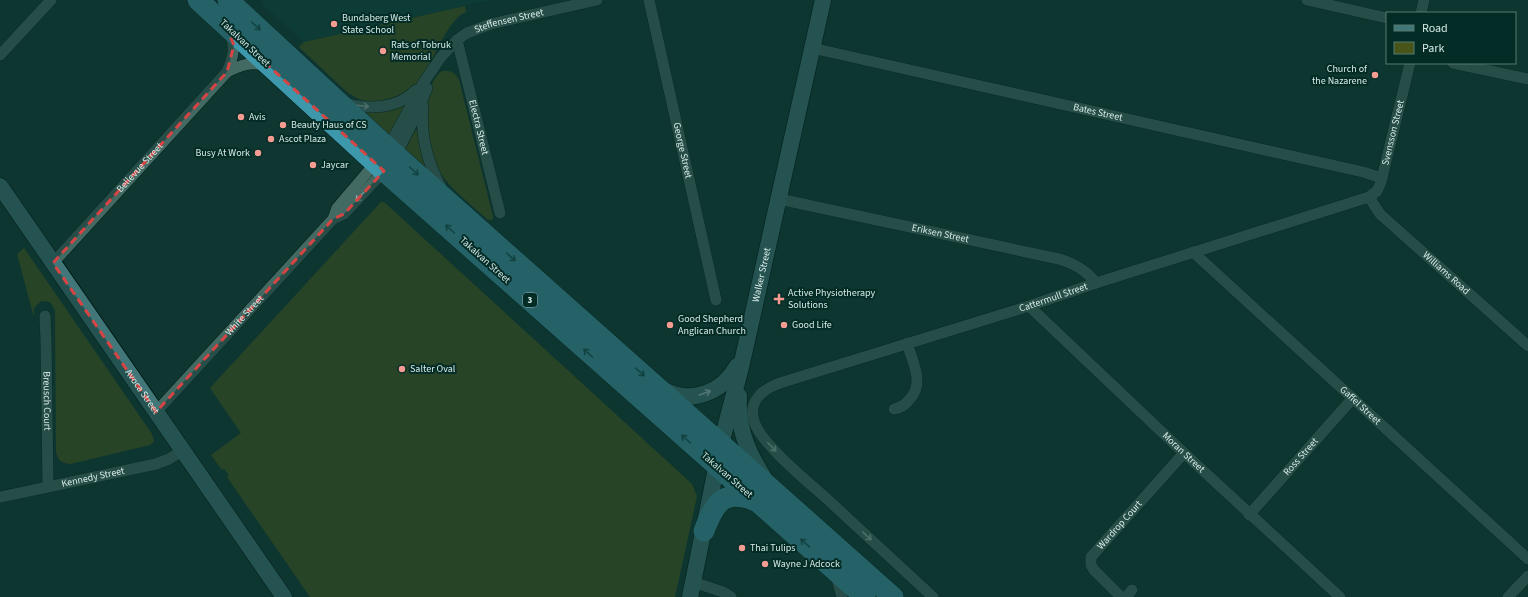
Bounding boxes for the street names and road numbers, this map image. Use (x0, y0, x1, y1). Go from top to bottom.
street label: Steffensen Street (472, 5, 545, 37)
street label: Takalvan Street (217, 16, 274, 70)
street label: Electra Street (465, 98, 492, 157)
street label: Svensson Street (1378, 98, 1408, 167)
street label: Bates Street (1072, 100, 1125, 125)
street label: George Street (670, 121, 696, 180)
street label: Bellevue Street (113, 139, 167, 196)
street label: Eriksen Street (911, 221, 971, 247)
street label: Takalvan Street (456, 233, 514, 287)
street label: Walker Street (749, 246, 775, 304)
street label: Williams Road (1420, 248, 1473, 298)
street label: Cattermull Street (1017, 279, 1090, 316)
street label: White Street (222, 291, 267, 339)
road number: 3 (523, 293, 537, 307)
street label: Avoca Street (122, 366, 163, 418)
street label: Breusch Court (39, 371, 54, 431)
street label: Gaffel Street (1337, 383, 1385, 428)
street label: Moran Street (1159, 429, 1208, 476)
street label: Ross Street (1280, 434, 1322, 479)
street label: Takalvan Street (698, 449, 756, 502)
street label: Kennedy Street (60, 464, 126, 491)
street label: Wardrop Court (1094, 497, 1146, 553)

